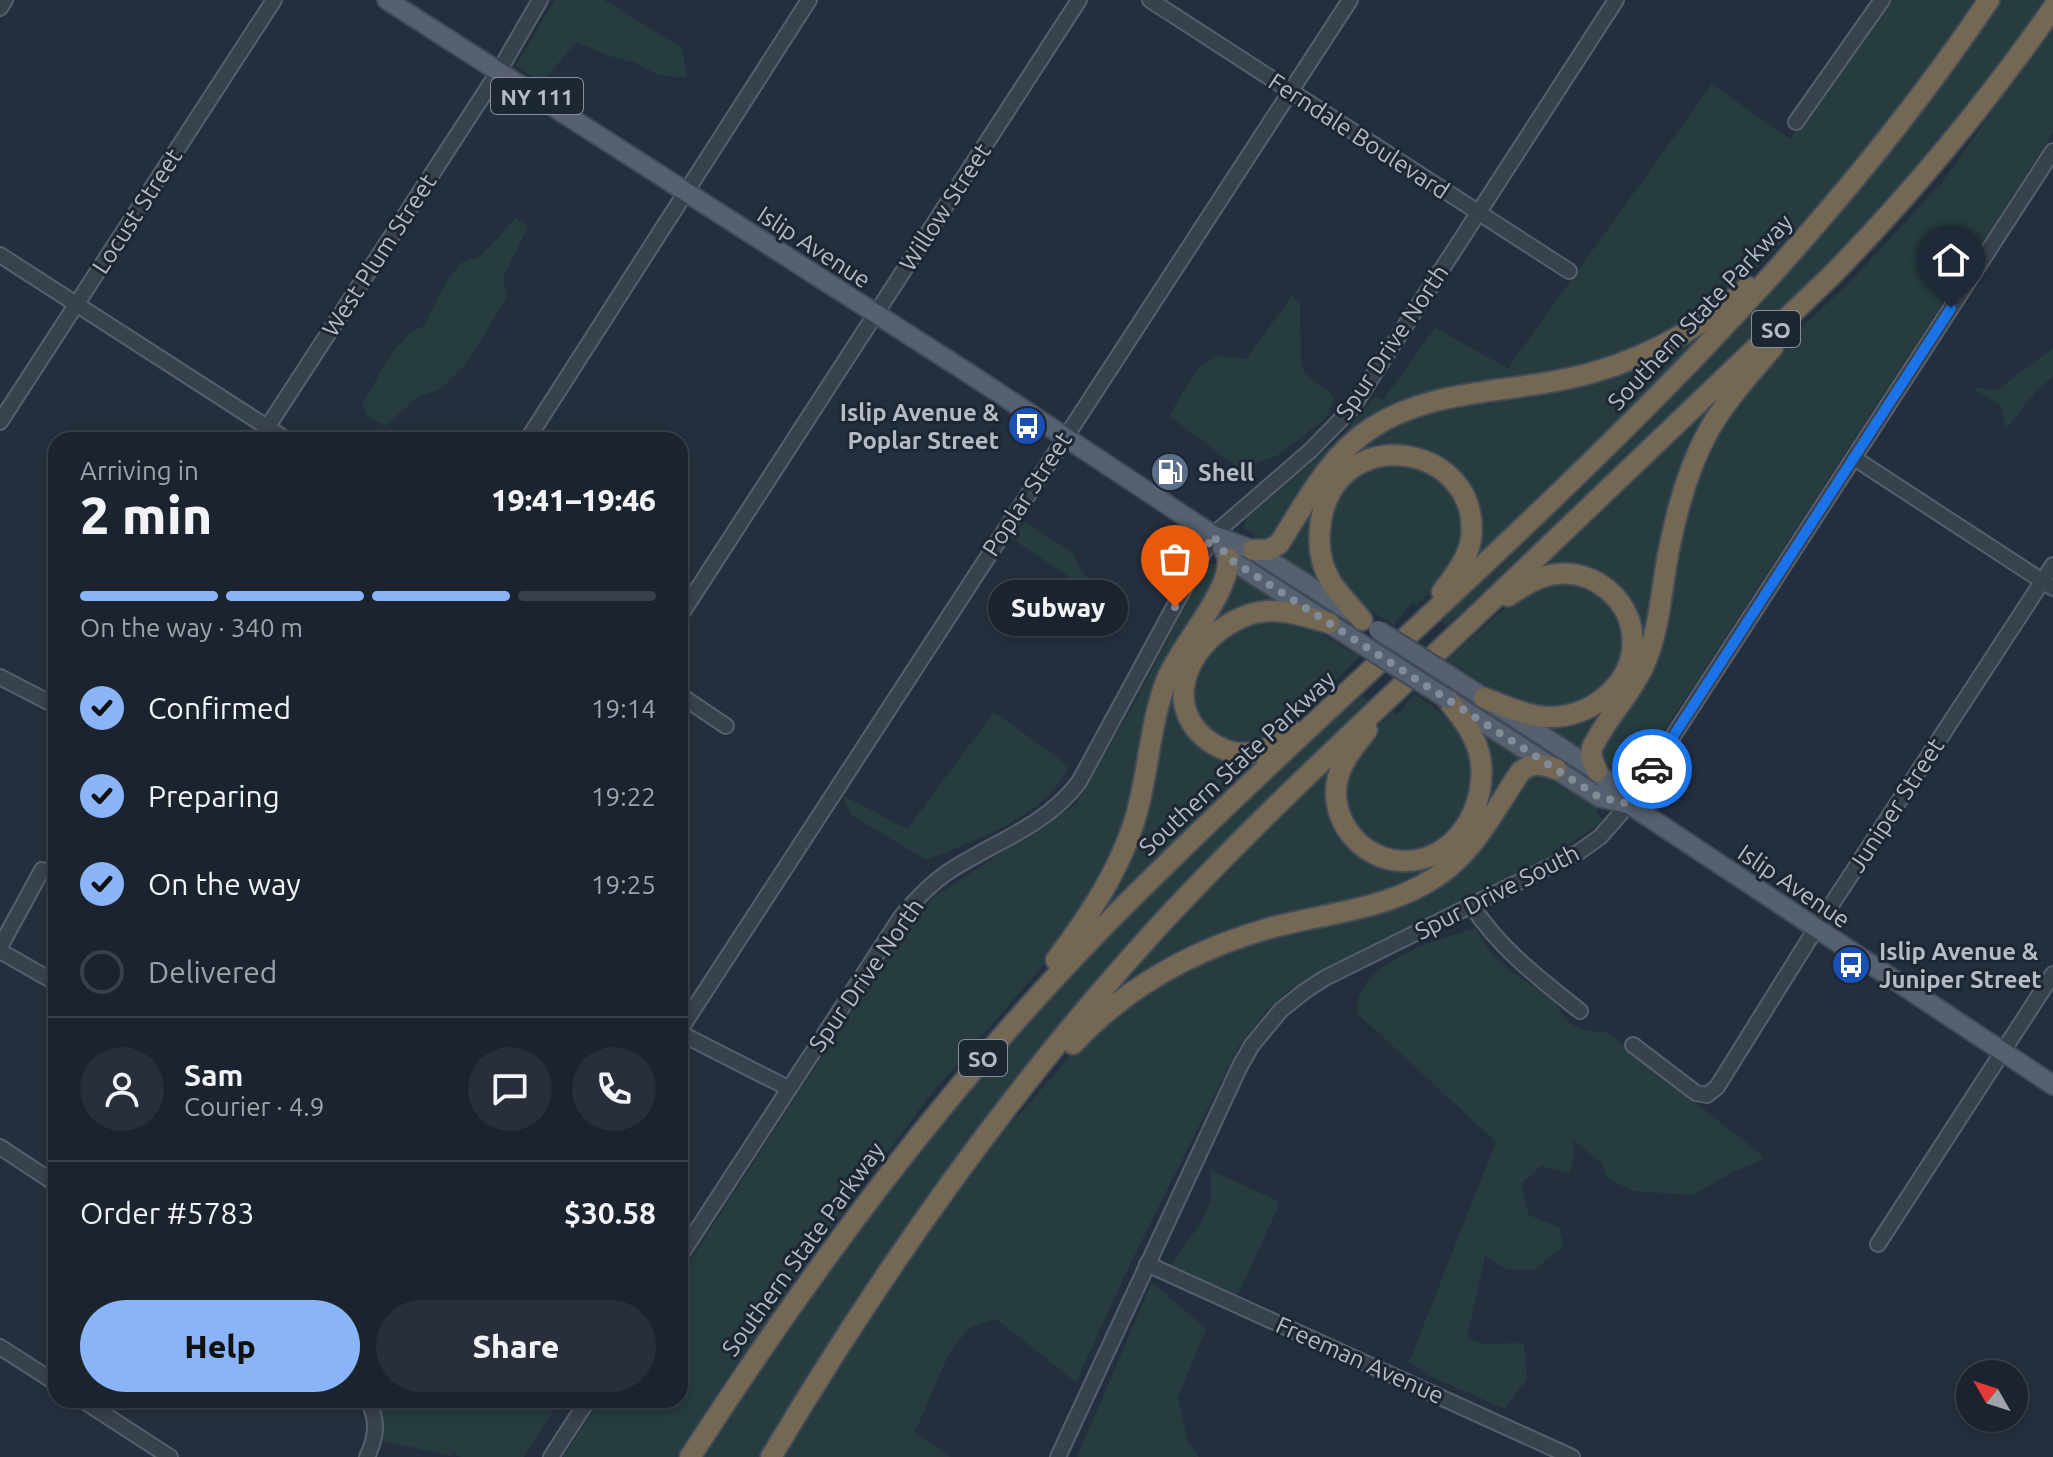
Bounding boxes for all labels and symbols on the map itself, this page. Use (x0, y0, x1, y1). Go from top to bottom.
street label: Ferndale Boulevard (1264, 68, 1454, 204)
road number: NY 111 (491, 78, 583, 114)
street label: Willow Street (894, 138, 996, 276)
street label: Locust Street (87, 143, 188, 279)
street label: West Plum Street (316, 168, 442, 341)
street label: Islip Avenue (753, 201, 875, 293)
street label: Southern State Parkway (1602, 208, 1798, 415)
pin (1917, 226, 1985, 308)
street label: Spur Drive North (1330, 260, 1454, 424)
road number: SO (1752, 311, 1800, 347)
place label: Islip Avenue & Poplar Street (840, 399, 999, 454)
bus stop icon: Islip Avenue & Poplar Street (1006, 405, 1048, 447)
street label: Poplar Street (977, 426, 1077, 561)
fuel station icon: Shell (1149, 451, 1191, 493)
place label: Shell (1198, 459, 1254, 486)
pin (1141, 525, 1209, 607)
callout: Subway (987, 579, 1127, 635)
street label: Southern State Parkway (1134, 665, 1341, 861)
courier (1612, 729, 1692, 809)
street label: Juniper Street (1843, 733, 1950, 877)
street label: Spur Drive South (1410, 839, 1584, 945)
street label: Islip Avenue (1733, 839, 1855, 933)
street label: Spur Drive North (803, 893, 929, 1057)
place label: Islip Avenue & Juniper Street (1879, 938, 2042, 993)
bus stop icon: Islip Avenue & Juniper Street (1830, 944, 1872, 986)
road number: SO (959, 1040, 1007, 1076)
street label: Southern State Parkway (716, 1136, 890, 1361)
street label: Freeman Avenue (1272, 1311, 1448, 1409)
north arrow (1956, 1360, 2028, 1432)

